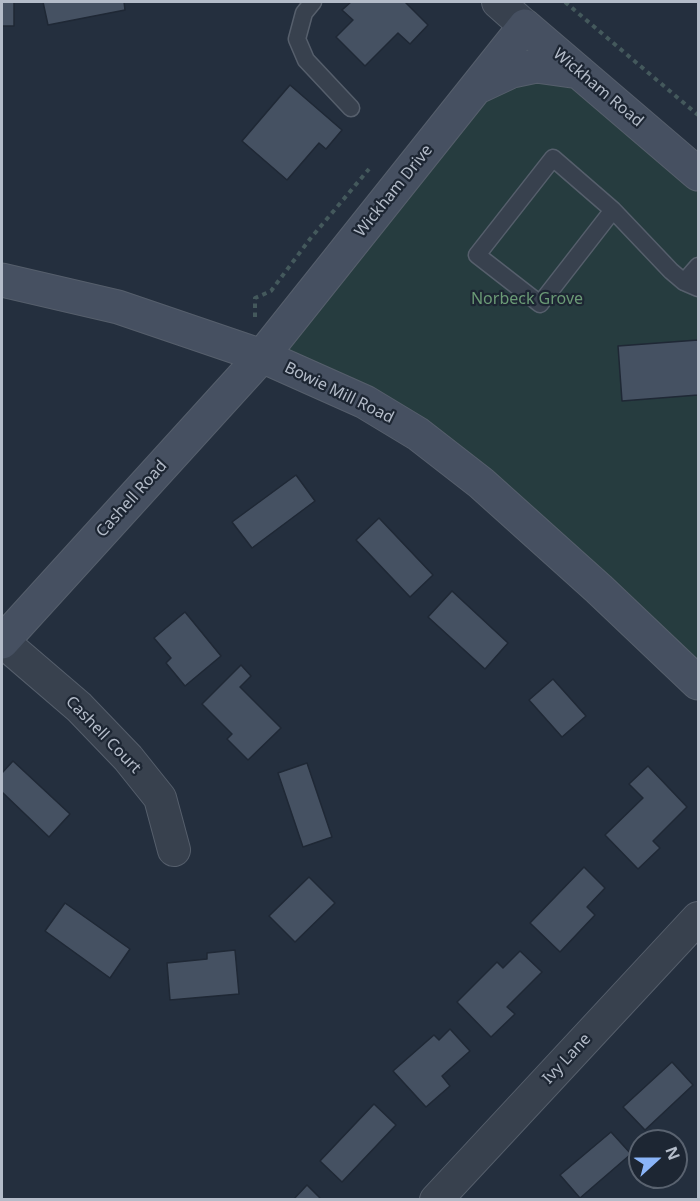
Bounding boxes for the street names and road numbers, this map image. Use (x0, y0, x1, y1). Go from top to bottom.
street label: Wickham Road (549, 45, 647, 131)
street label: Wickham Drive (351, 141, 437, 241)
street label: Bowie Mill Road (281, 358, 397, 428)
street label: Cashell Road (93, 457, 171, 541)
street label: Cashell Court (61, 692, 145, 778)
street label: Ivy Lane (539, 1030, 595, 1088)

